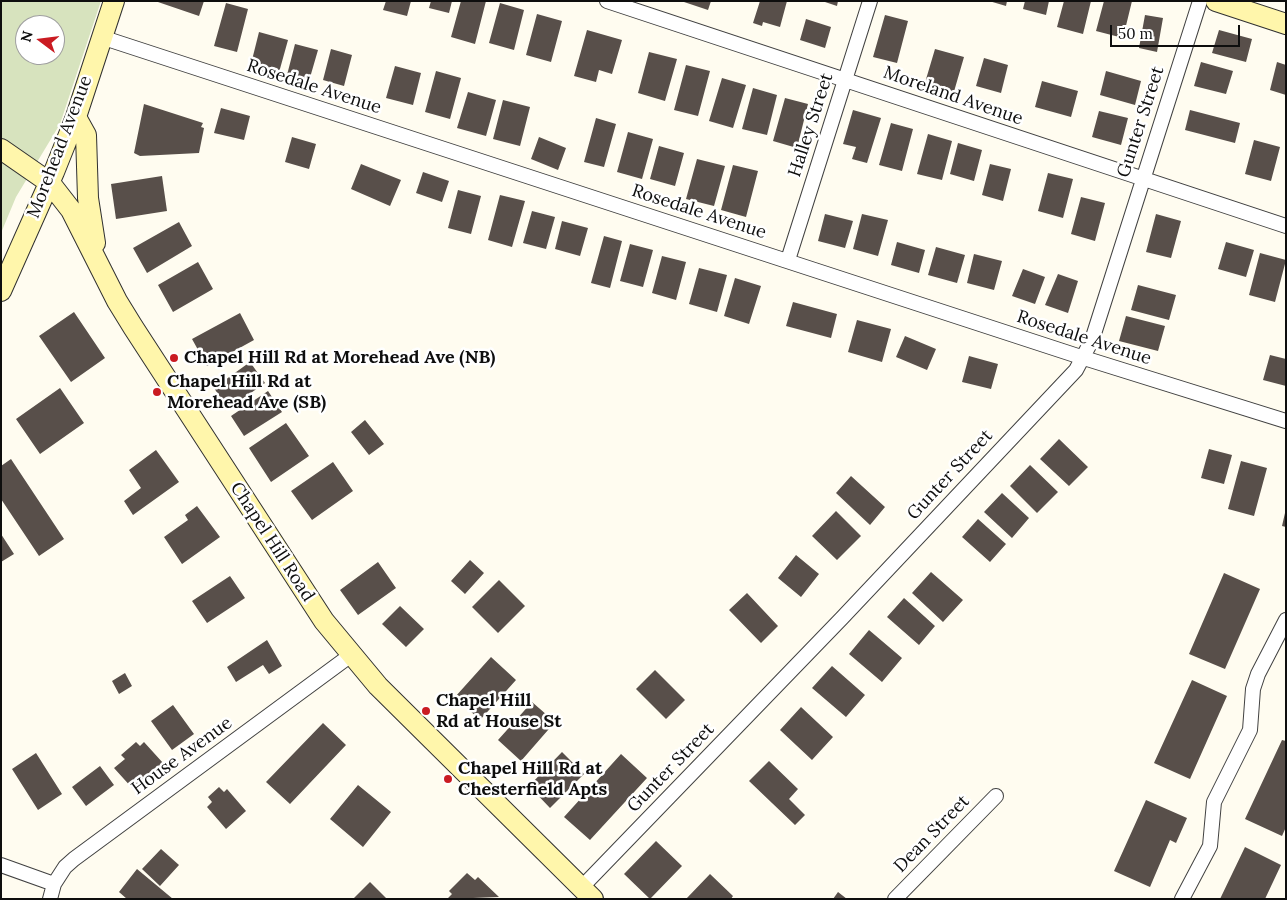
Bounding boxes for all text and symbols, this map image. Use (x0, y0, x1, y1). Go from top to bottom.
north arrow (15, 15, 65, 65)
scale bar (1112, 15, 1242, 47)
text: 50 m (1118, 24, 1153, 43)
text: N (16, 29, 37, 44)
street label: Rosedale Avenue (244, 55, 384, 119)
street label: Moreland Avenue (880, 62, 1026, 130)
street label: Gunter Street (1113, 64, 1169, 180)
street label: Halley Street (784, 70, 838, 180)
street label: Morehead Avenue (23, 73, 97, 221)
street label: Rosedale Avenue (629, 180, 769, 244)
street label: Rosedale Avenue (1014, 306, 1154, 370)
place label: Chapel Hill Rd at Morehead Ave (NB) (184, 347, 495, 369)
marker: Chapel Hill Rd at Morehead Ave (NB) (168, 352, 180, 364)
place label: Chapel Hill Rd at Morehead Ave (SB) (167, 371, 326, 414)
marker: Chapel Hill Rd at Morehead Ave (SB) (151, 386, 163, 398)
street label: Gunter Street (903, 425, 997, 525)
street label: Chapel Hill Road (225, 478, 319, 606)
place label: Chapel Hill Rd at House St (436, 690, 562, 732)
marker: Chapel Hill Rd at House St (420, 705, 432, 717)
street label: House Avenue (128, 712, 236, 800)
street label: Gunter Street (623, 719, 719, 817)
place label: Chapel Hill Rd at Chesterfield Apts (458, 758, 607, 801)
marker: Chapel Hill Rd at Chesterfield Apts (442, 773, 454, 785)
street label: Dean Street (890, 791, 974, 877)

